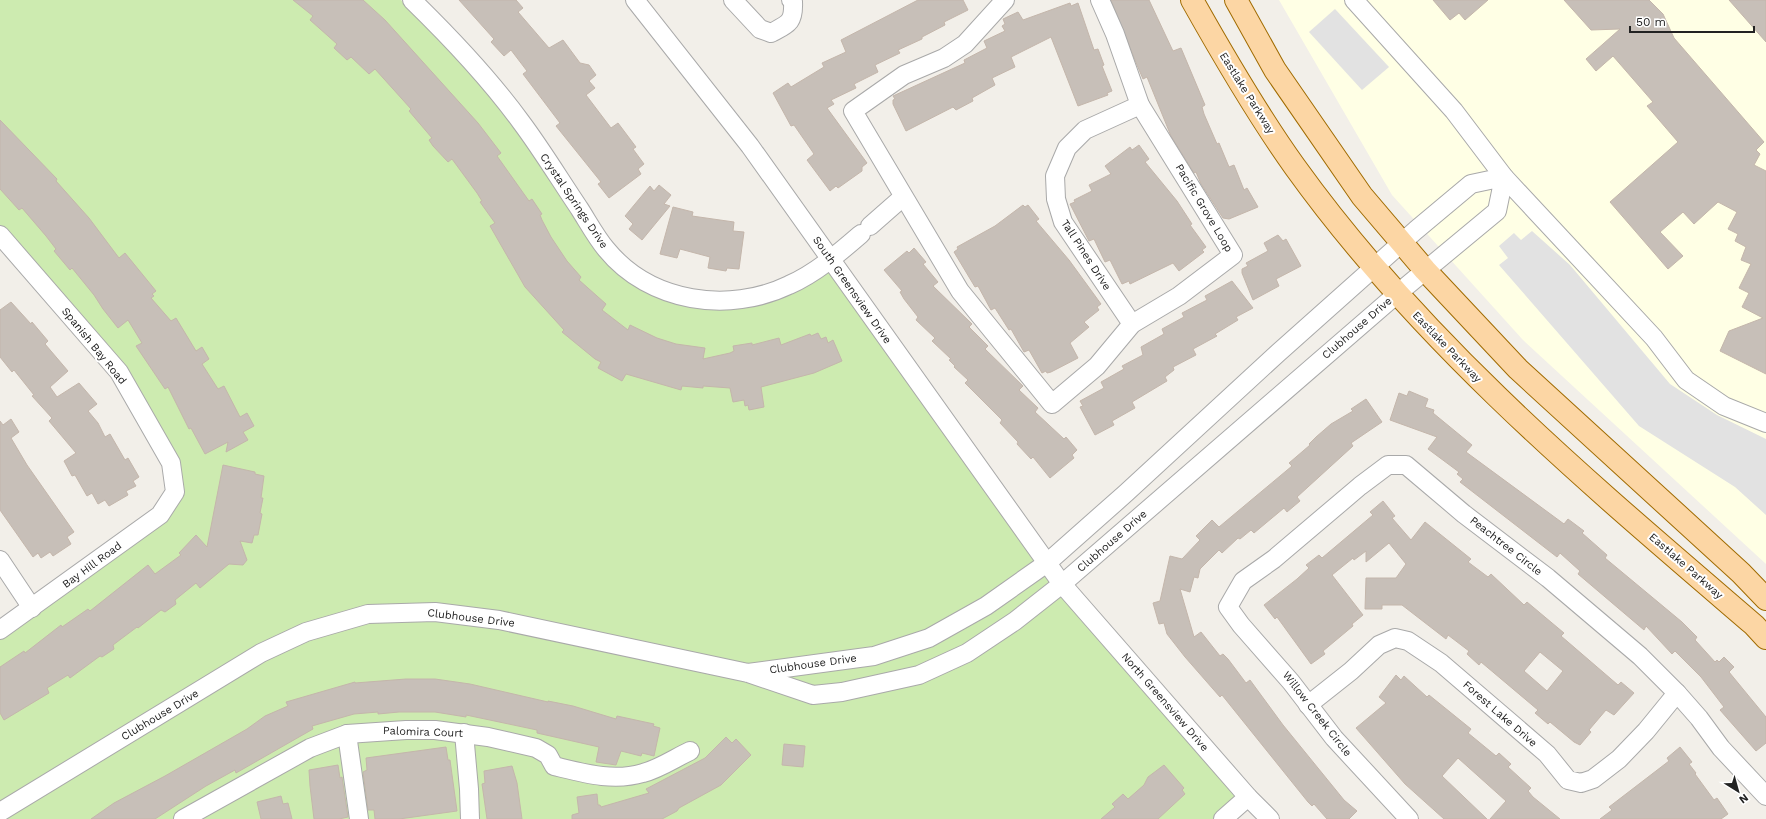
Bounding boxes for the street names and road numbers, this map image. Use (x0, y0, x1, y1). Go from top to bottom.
street label: Eastlake Parkway (1217, 50, 1278, 136)
street label: Crystal Springs Drive (537, 151, 611, 251)
street label: Pacific Grove Loop (1173, 162, 1235, 254)
street label: Tall Pines Drive (1058, 217, 1114, 293)
street label: South Greensview Drive (810, 234, 894, 346)
street label: Clubhouse Drive (1320, 294, 1394, 362)
street label: Spanish Bay Road (59, 305, 129, 387)
street label: Eastlake Parkway (1410, 309, 1484, 385)
street label: Clubhouse Drive (1075, 507, 1149, 575)
street label: Peachtree Circle (1467, 514, 1545, 578)
street label: Eastlake Parkway (1646, 530, 1726, 602)
street label: Bay Hill Road (60, 539, 124, 591)
street label: Clubhouse Drive (427, 606, 515, 630)
street label: North Greensview Drive (1119, 650, 1211, 754)
street label: Clubhouse Drive (769, 651, 857, 677)
street label: Willow Creek Circle (1280, 669, 1354, 759)
street label: Forest Lake Drive (1460, 678, 1540, 750)
street label: Clubhouse Drive (119, 687, 201, 743)
street label: Palomira Court (383, 724, 464, 740)

